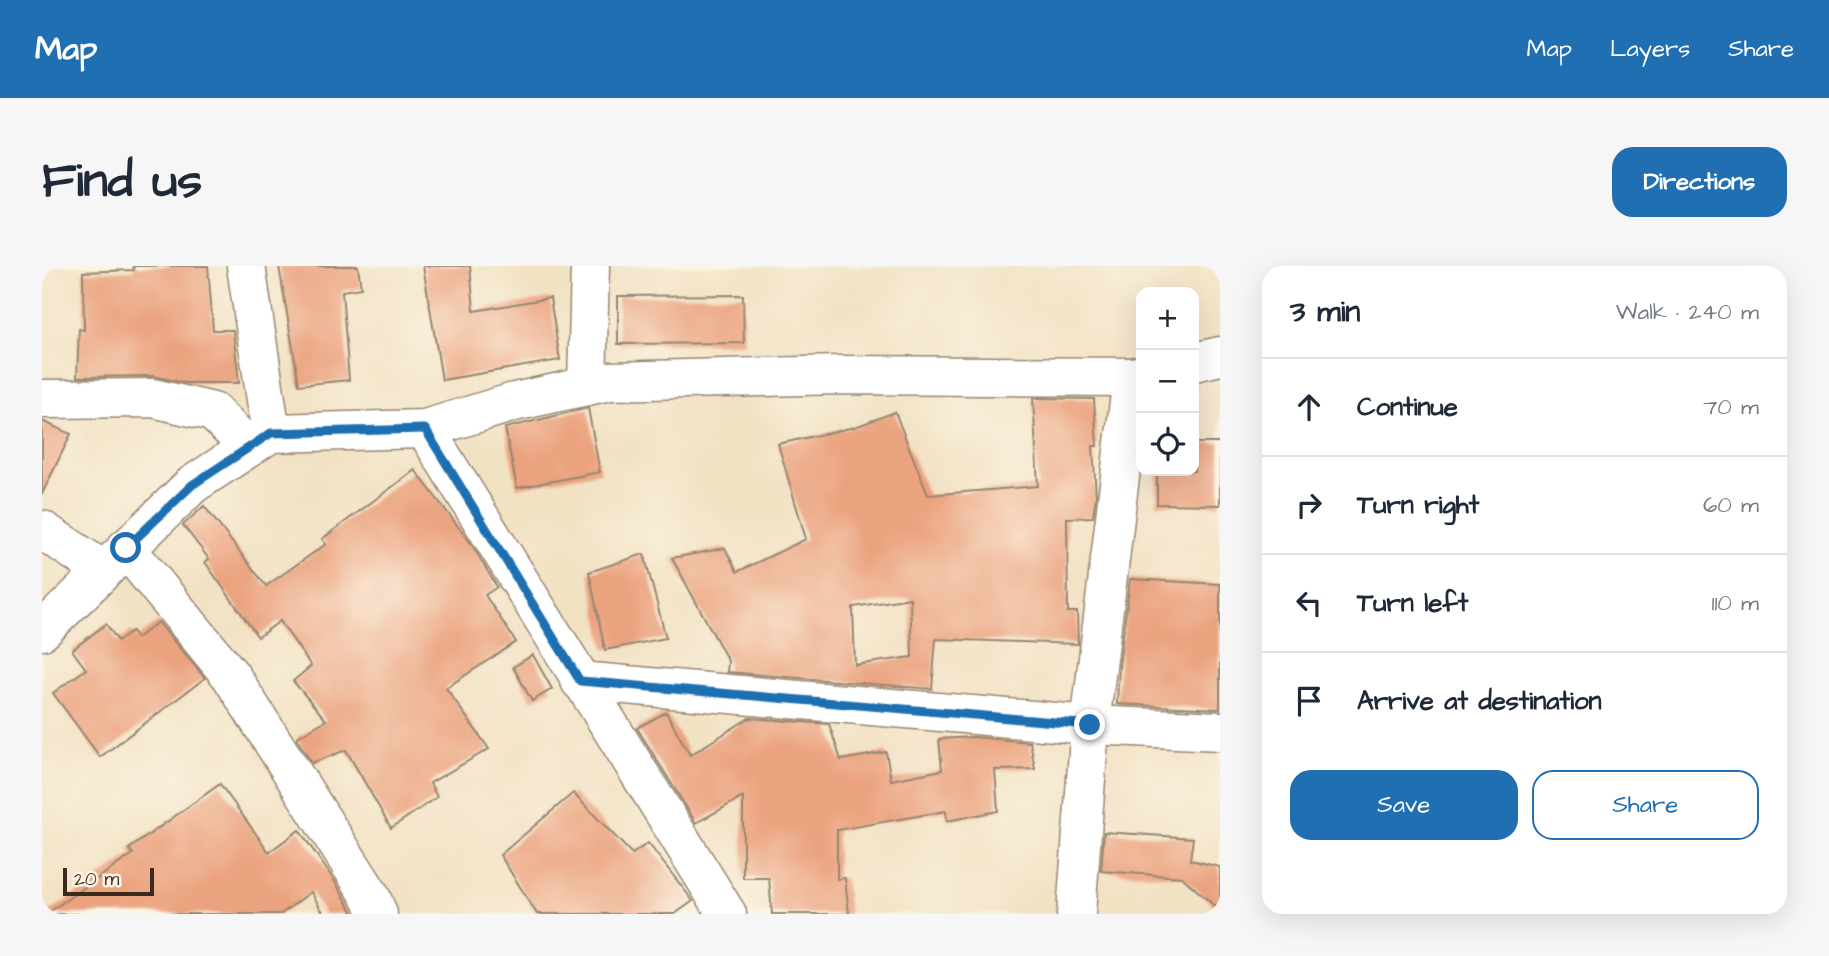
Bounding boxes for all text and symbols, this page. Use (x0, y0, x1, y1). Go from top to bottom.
text: Map (35, 26, 97, 72)
text: Map (1527, 32, 1572, 66)
text: Layers (1610, 32, 1690, 66)
text: Share (1728, 32, 1794, 66)
button: Directions (1612, 147, 1787, 217)
text: Find us (42, 148, 202, 216)
map controls (1136, 287, 1199, 476)
button: + (1136, 287, 1199, 350)
text: 3 min (1290, 291, 1360, 333)
text: Walk · 240 m (1616, 296, 1759, 328)
button: − (1136, 350, 1199, 413)
icon: ahead (1290, 388, 1328, 426)
text: Continue (1357, 389, 1458, 425)
text: 70 m (1703, 391, 1759, 423)
button: locate (1136, 413, 1199, 476)
icon: right (1290, 486, 1328, 524)
text: Turn right (1357, 487, 1479, 523)
text: 60 m (1703, 489, 1759, 521)
route start (110, 532, 141, 563)
icon: left (1290, 584, 1328, 622)
text: Turn left (1357, 585, 1468, 621)
text: 110 m (1711, 587, 1759, 619)
icon: arrive (1290, 682, 1328, 720)
text: Arrive at destination (1357, 683, 1602, 719)
route end (1074, 709, 1105, 740)
button: Save (1290, 770, 1518, 840)
button: Share (1532, 770, 1759, 840)
scale bar (63, 865, 154, 897)
text: 20 m (74, 866, 119, 893)

